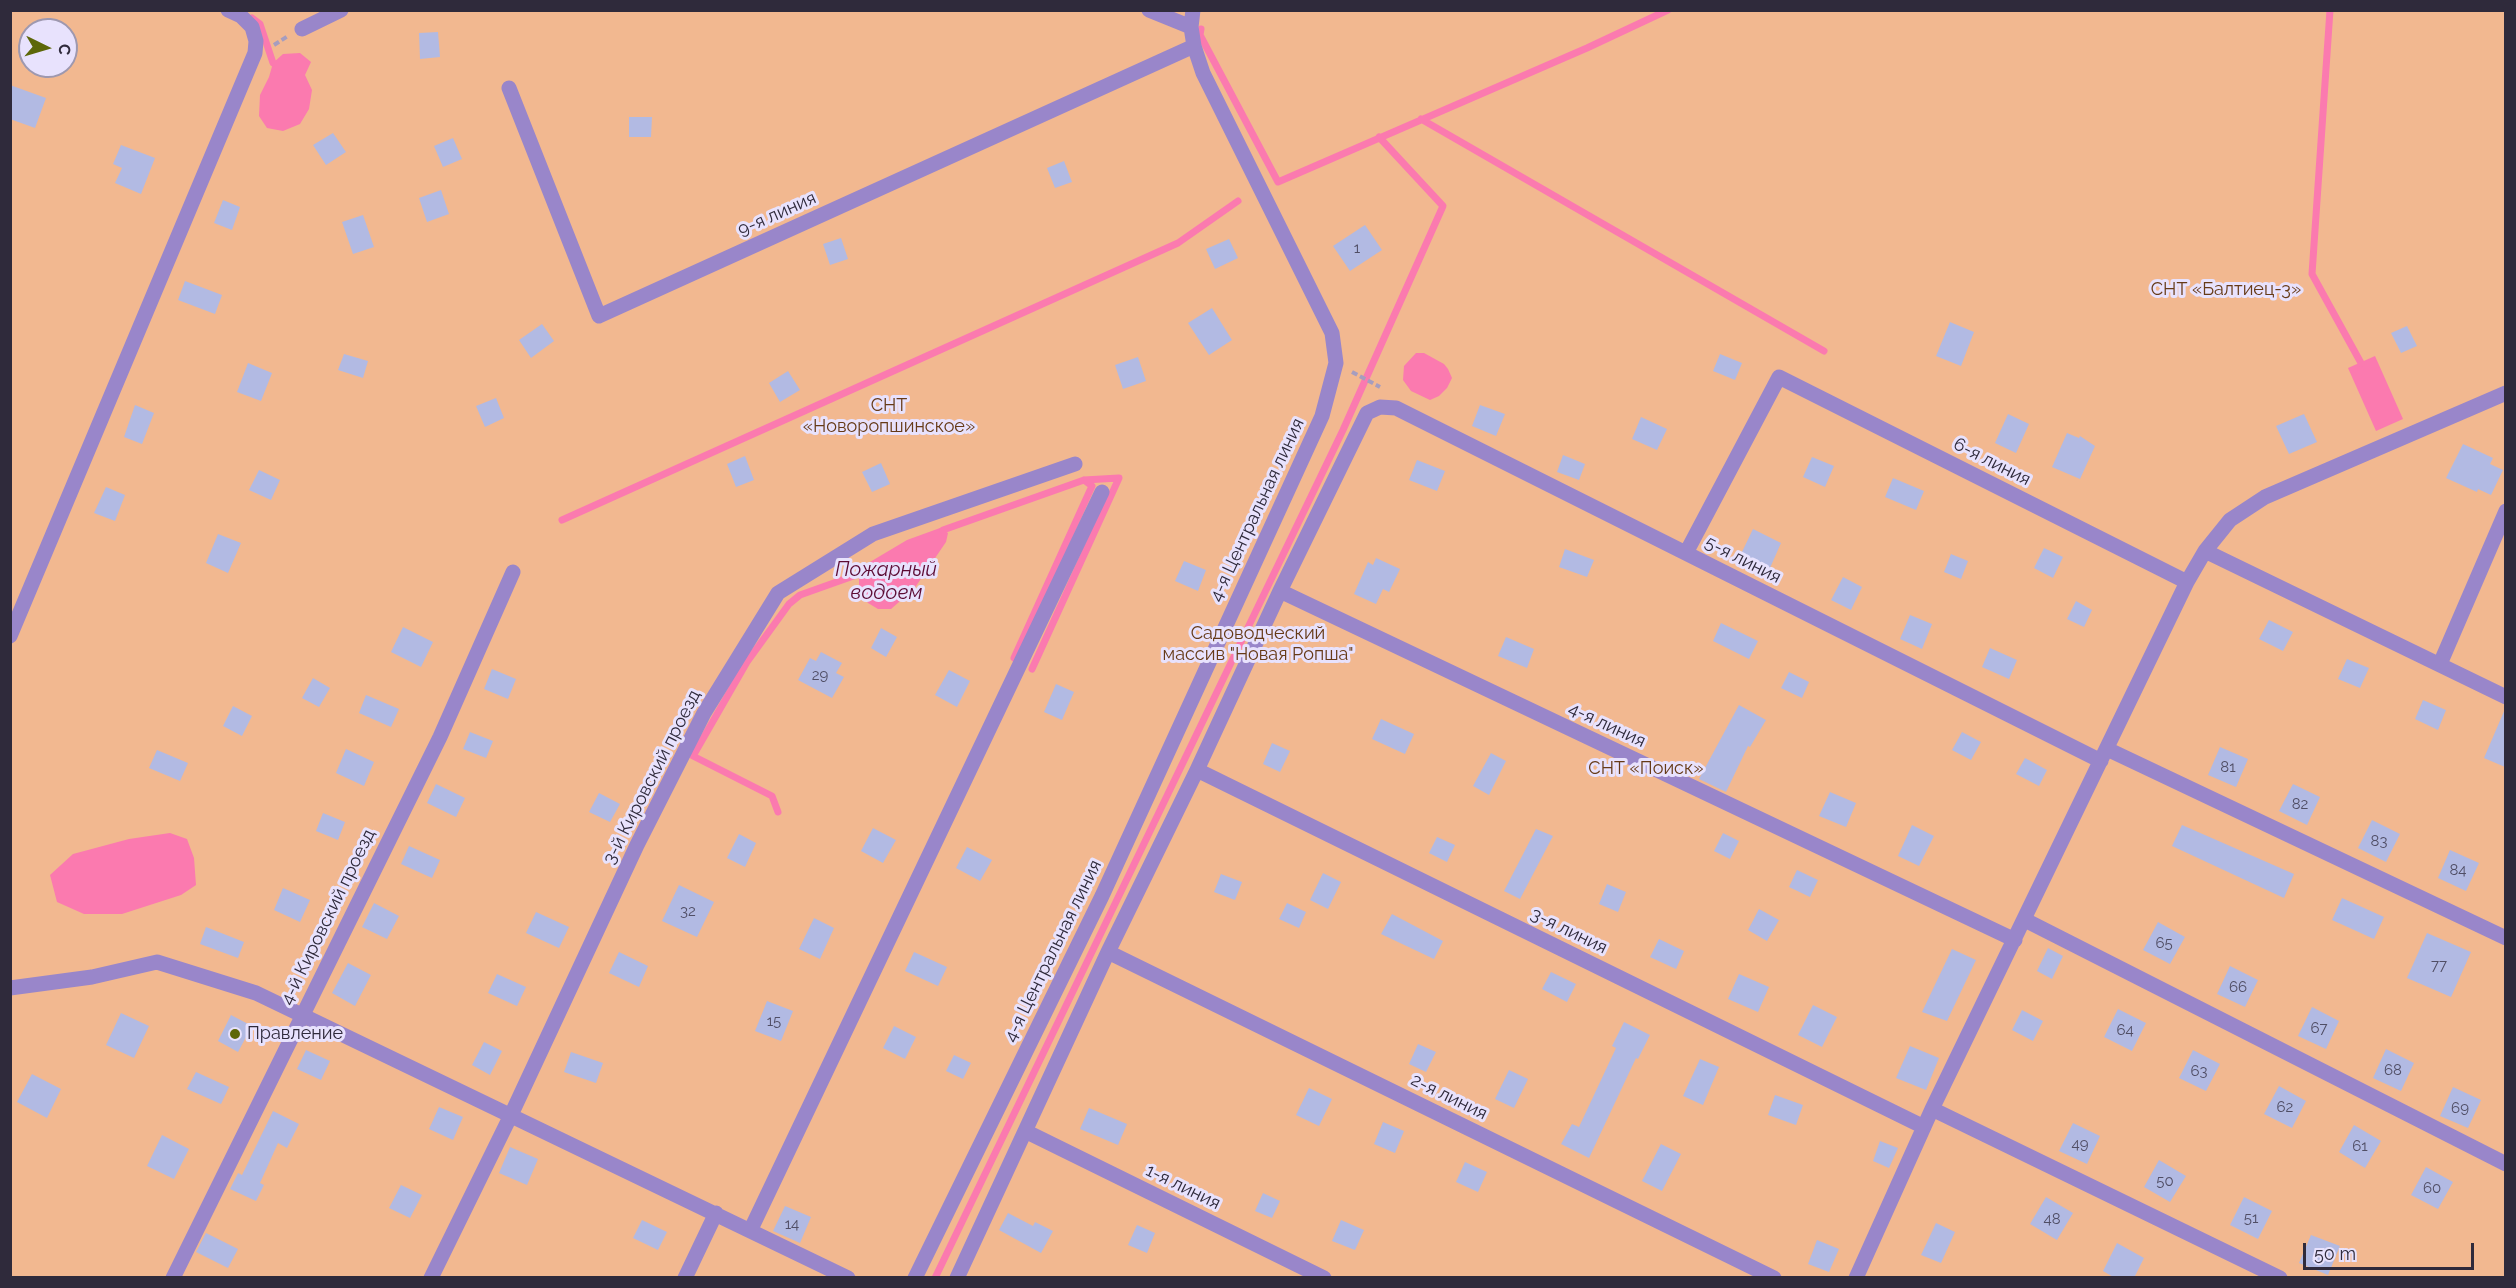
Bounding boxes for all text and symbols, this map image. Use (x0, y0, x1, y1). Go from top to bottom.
north arrow (18, 18, 78, 78)
text: С (54, 43, 74, 56)
street label: 9-я линия (734, 187, 820, 241)
house number: 1 (1354, 239, 1360, 257)
park label: СНТ «Балтиец-3» (2151, 279, 2301, 301)
park label: СНТ «Новоропшинское» (803, 395, 975, 438)
street label: 4-я Центральная линия (1205, 415, 1309, 605)
street label: 6-я линия (1950, 433, 2034, 491)
street label: 5-я линия (1701, 532, 1785, 588)
water label: Пожарный водоем (835, 558, 937, 605)
park label: Садоводческий массив "Новая Ропша" (1163, 623, 1353, 666)
house number: 29 (812, 666, 828, 684)
street label: 3-й Кировский проезд (599, 686, 705, 868)
street label: 4-я линия (1565, 698, 1649, 752)
park label: СНТ «Поиск» (1588, 758, 1704, 780)
house number: 81 (2220, 758, 2236, 776)
house number: 82 (2292, 795, 2308, 813)
street label: 4-й Кировский проезд (276, 826, 380, 1008)
house number: 83 (2371, 832, 2387, 850)
street label: 4-я Центральная линия (1000, 857, 1106, 1045)
house number: 84 (2449, 861, 2467, 879)
house number: 32 (680, 902, 696, 920)
street label: 3-я линия (1527, 903, 1611, 959)
house number: 65 (2155, 934, 2173, 952)
house number: 77 (2431, 956, 2447, 974)
house number: 66 (2229, 978, 2247, 996)
house number: 15 (767, 1012, 781, 1030)
house number: 67 (2310, 1019, 2328, 1037)
house number: 64 (2116, 1021, 2134, 1039)
place label: Правление (247, 1023, 343, 1045)
marker: Правление (228, 1027, 242, 1041)
house number: 68 (2384, 1061, 2402, 1079)
house number: 63 (2190, 1062, 2208, 1080)
street label: 2-я линия (1407, 1069, 1491, 1125)
house number: 62 (2277, 1098, 2293, 1116)
house number: 69 (2451, 1099, 2469, 1117)
house number: 49 (2072, 1135, 2088, 1153)
house number: 61 (2352, 1137, 2368, 1155)
street label: 1-я линия (1142, 1160, 1224, 1214)
house number: 50 (2156, 1172, 2174, 1190)
house number: 60 (2423, 1179, 2441, 1197)
house number: 51 (2244, 1209, 2258, 1227)
house number: 48 (2043, 1210, 2061, 1228)
house number: 14 (785, 1215, 799, 1233)
scale bar (2306, 1231, 2477, 1269)
text: 50 m (2314, 1243, 2356, 1264)

